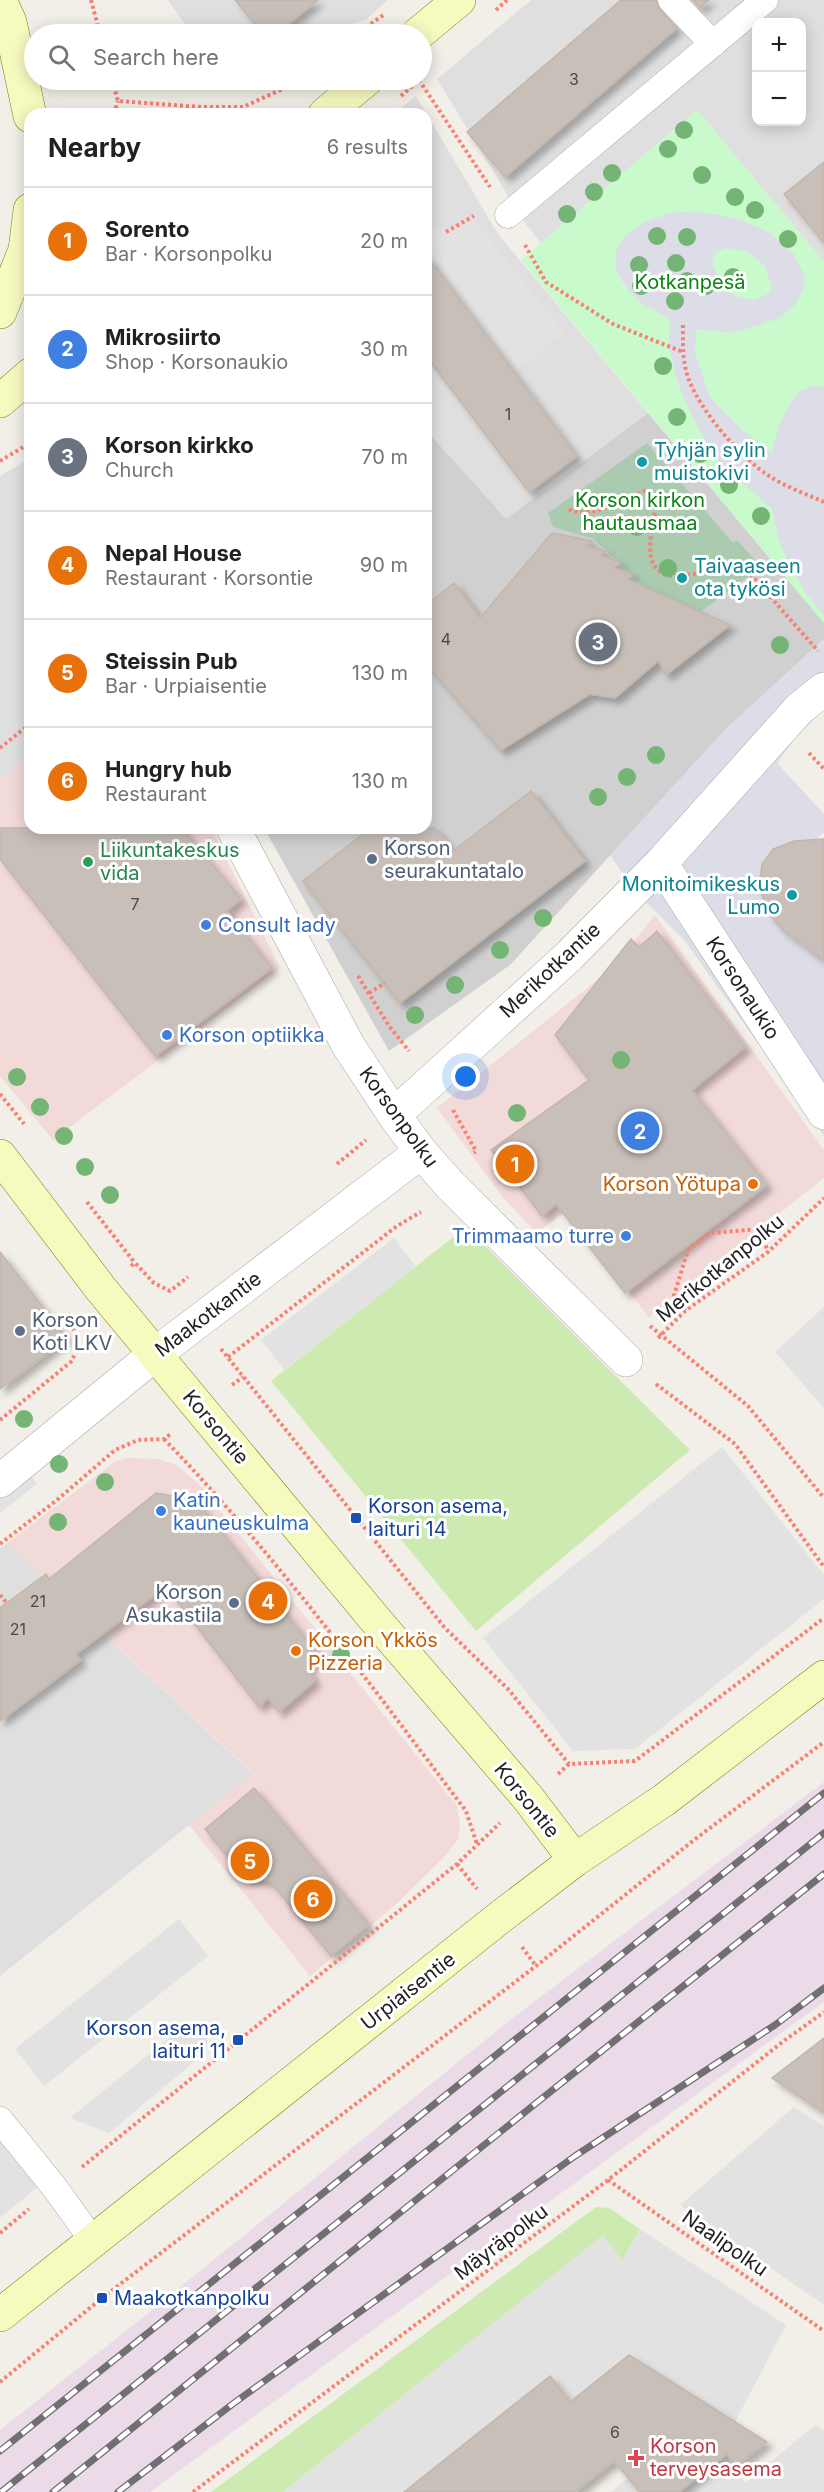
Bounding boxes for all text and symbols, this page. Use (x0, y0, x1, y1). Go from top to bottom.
map controls (752, 18, 806, 126)
button: + (752, 18, 806, 72)
search box (24, 24, 432, 90)
icon: search (45, 41, 78, 74)
text: Search here (93, 44, 219, 70)
house number: 3 (569, 69, 579, 89)
button: − (752, 72, 806, 126)
text: Nearby (48, 132, 141, 163)
text: 6 results (327, 135, 408, 159)
text: Sorento (105, 216, 189, 242)
text: 1 (63, 229, 72, 253)
text: 20 m (360, 229, 408, 253)
text: Bar · Korsonpolku (105, 242, 272, 266)
park label: Kotkanpesä (635, 270, 745, 294)
text: Mikrosiirto (105, 324, 221, 350)
text: 2 (61, 337, 74, 361)
text: 30 m (360, 337, 408, 361)
text: Shop · Korsonaukio (105, 350, 288, 374)
house number: 1 (505, 404, 511, 424)
text: Korson kirkko (105, 432, 254, 458)
place label: Tyhjän sylin muistokivi (654, 438, 766, 485)
text: 3 (61, 445, 74, 469)
text: 70 m (361, 445, 408, 469)
marker: Tyhjän sylin muistokivi (635, 455, 649, 469)
text: Church (105, 458, 174, 482)
park label: Korson kirkon hautausmaa (575, 488, 705, 535)
text: Nepal House (105, 540, 242, 566)
text: 4 (61, 553, 74, 577)
text: 90 m (360, 553, 408, 577)
place label: Taivaaseen ota tykösi (694, 554, 801, 601)
text: Restaurant · Korsontie (105, 566, 313, 590)
marker: Taivaaseen ota tykösi (675, 571, 689, 585)
pin: 3 (578, 620, 618, 664)
house number: 4 (441, 629, 451, 649)
text: Steissin Pub (105, 648, 238, 674)
text: 5 (61, 661, 74, 685)
text: 130 m (352, 661, 408, 685)
text: Bar · Urpiaisentie (105, 674, 267, 698)
text: Hungry hub (105, 756, 232, 782)
text: 6 (61, 769, 74, 793)
text: 130 m (352, 769, 408, 793)
text: Restaurant (105, 782, 207, 806)
place label: Korson seurakuntatalo (384, 836, 524, 883)
place label: Liikuntakeskus vida (100, 838, 240, 885)
marker: Korson seurakuntatalo (365, 852, 379, 866)
marker: Liikuntakeskus vida (81, 855, 95, 869)
place label: Monitoimikeskus Lumo (622, 872, 780, 919)
marker: Monitoimikeskus Lumo (785, 888, 799, 902)
house number: 7 (130, 894, 140, 914)
place label: Consult lady (218, 913, 336, 937)
street label: Merikotkantie (495, 917, 605, 1023)
marker: Consult lady (199, 918, 213, 932)
street label: Korsonaukio (701, 932, 785, 1044)
place label: Korson optiikka (179, 1023, 325, 1047)
marker: Korson optiikka (160, 1028, 174, 1042)
street label: Korsonpolku (354, 1062, 444, 1172)
your location (451, 1062, 480, 1091)
pin: 2 (620, 1108, 660, 1154)
pin: 1 (496, 1142, 534, 1186)
place label: Korson Yötupa (603, 1172, 741, 1196)
marker: Korson Yötupa (746, 1177, 760, 1191)
street label: Merikotkanpolku (651, 1209, 789, 1327)
place label: Trimmaamo turre (452, 1224, 614, 1248)
marker: Trimmaamo turre (619, 1229, 633, 1243)
street label: Maakotkantie (150, 1266, 266, 1362)
place label: Korson Koti LKV (32, 1308, 112, 1355)
marker: Korson Koti LKV (13, 1324, 27, 1338)
street label: Korsontie (178, 1385, 254, 1469)
place label: Katin kauneuskulma (173, 1488, 309, 1535)
place label: Korson asema, laituri 14 (368, 1494, 508, 1541)
marker: Katin kauneuskulma (154, 1504, 168, 1518)
marker: Korson asema, laituri 14 (349, 1511, 363, 1525)
pin: 4 (248, 1578, 288, 1624)
place label: Korson Asukastila (126, 1580, 222, 1627)
house number: 21 (30, 1591, 46, 1611)
marker: Korson Asukastila (227, 1596, 241, 1610)
house number: 21 (10, 1619, 26, 1639)
place label: Korson Ykkös Pizzeria (308, 1628, 438, 1675)
marker: Korson Ykkös Pizzeria (289, 1644, 303, 1658)
street label: Korsontie (489, 1758, 565, 1842)
pin: 5 (230, 1838, 270, 1884)
pin: 6 (294, 1876, 332, 1922)
street label: Urpiaisentie (356, 1947, 460, 2035)
place label: Korson asema, laituri 11 (86, 2016, 226, 2063)
marker: Korson asema, laituri 11 (231, 2033, 245, 2047)
street label: Mäyräpolku (449, 2199, 553, 2285)
street label: Naalipolku (678, 2205, 772, 2281)
place label: Maakotkanpolku (114, 2286, 270, 2310)
marker: Maakotkanpolku (95, 2291, 109, 2305)
house number: 6 (610, 2422, 620, 2442)
place label: Korson terveysasema (650, 2434, 782, 2481)
marker: Korson terveysasema (627, 2449, 645, 2467)

